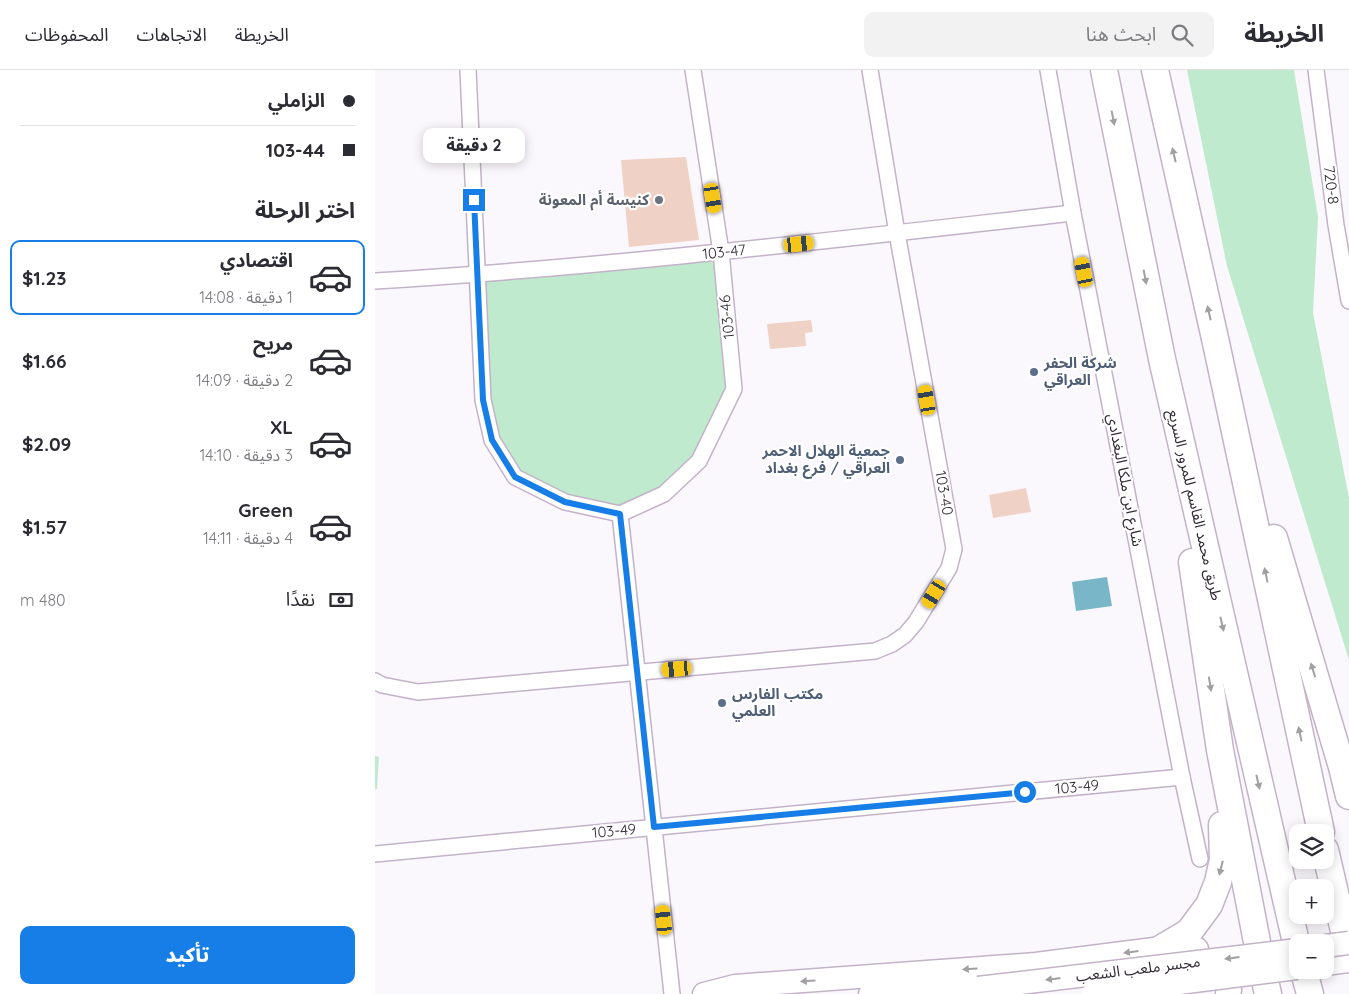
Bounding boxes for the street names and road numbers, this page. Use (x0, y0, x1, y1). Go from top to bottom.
street label: 720-8 (1320, 164, 1343, 205)
street label: 103-47 (701, 240, 747, 263)
street label: 103-46 (715, 294, 738, 340)
street label: طريق محمد القاسم للمرور السريع (1161, 407, 1227, 603)
street label: شارع ابن ملكا البغدادي (1100, 412, 1148, 549)
street label: 103-40 (931, 469, 958, 517)
street label: 103-49 (1054, 775, 1100, 798)
street label: 103-49 (591, 819, 637, 842)
street label: مجسر ملعب الشعب (1075, 951, 1201, 986)

